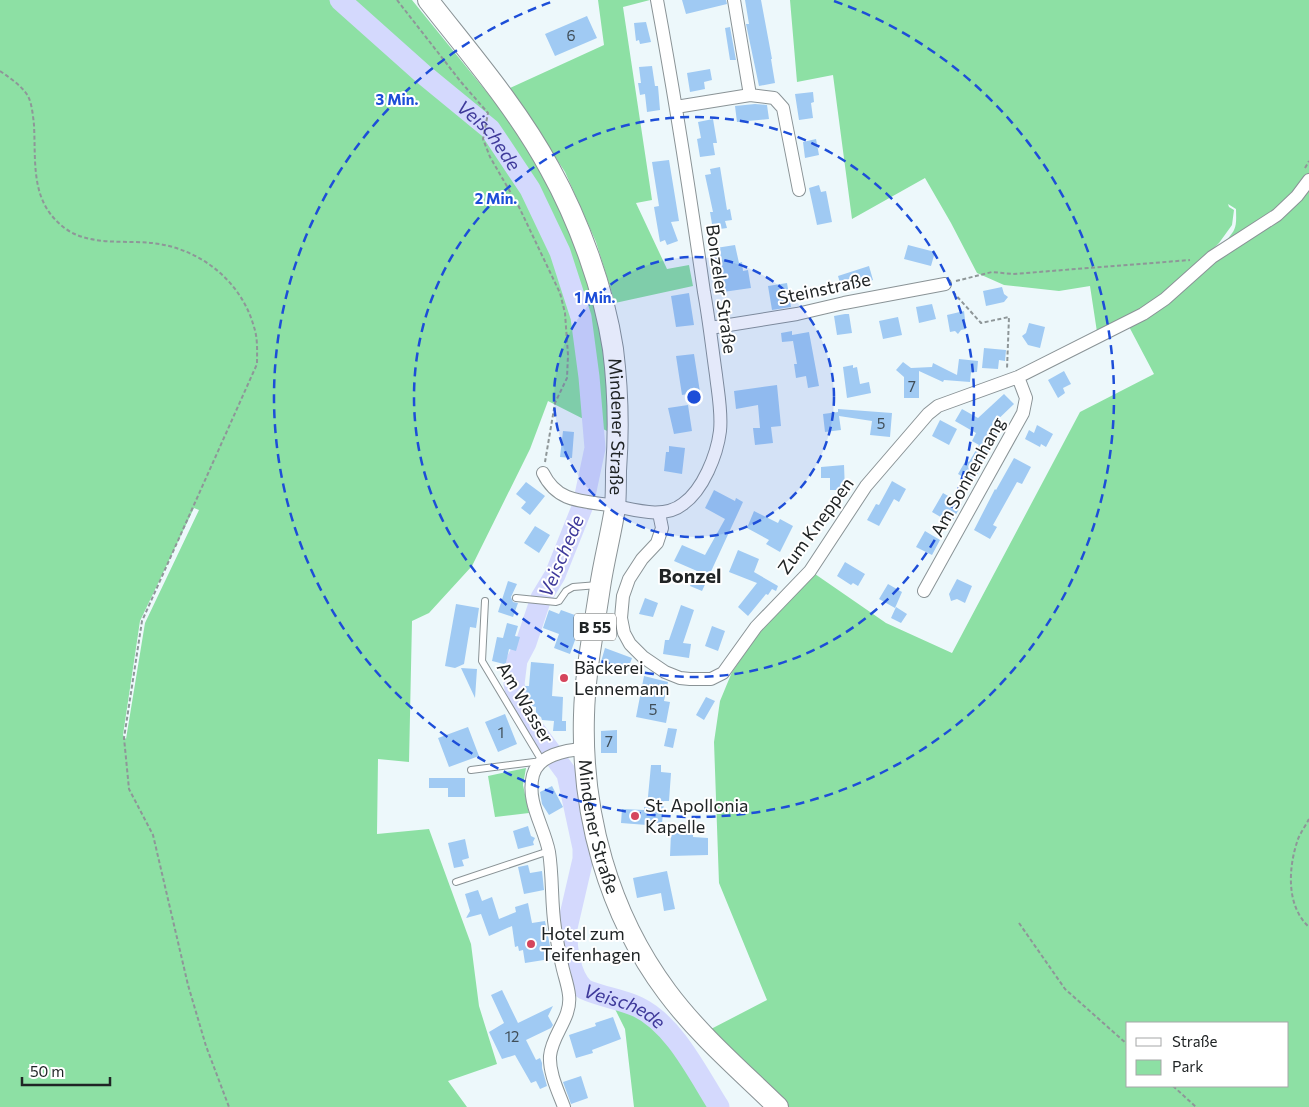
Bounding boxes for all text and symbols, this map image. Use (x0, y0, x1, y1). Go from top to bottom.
house number: 6 (566, 26, 576, 44)
text: 3 Min. (376, 90, 418, 108)
water label: Veischede (453, 95, 526, 175)
text: 2 Min. (475, 189, 517, 207)
street label: Bonzeler Straße (702, 223, 742, 355)
street label: Steinstraße (775, 267, 872, 309)
text: 1 Min. (575, 288, 615, 306)
street label: Mindener Straße (604, 357, 630, 495)
house number: 7 (908, 377, 916, 395)
centre of rings (685, 388, 703, 406)
street label: Am Sonnenhang (925, 413, 1009, 540)
house number: 5 (877, 414, 885, 432)
street label: Zum Kneppen (773, 473, 858, 578)
water label: Veischede (533, 511, 588, 600)
district label: Bonzel (659, 563, 722, 587)
road number: B 55 (574, 614, 616, 640)
place label: Bäckerei Lennemann (574, 656, 670, 699)
street label: Am Wasser (493, 658, 559, 747)
marker: Bäckerei Lennemann (558, 672, 570, 684)
house number: 5 (649, 700, 657, 718)
house number: 1 (498, 723, 504, 741)
house number: 7 (605, 732, 613, 750)
street label: Mindener Straße (575, 758, 624, 897)
place label: St. Apollonia Kapelle (645, 794, 749, 837)
marker: St. Apollonia Kapelle (629, 810, 641, 822)
place label: Hotel zum Teifenhagen (541, 922, 641, 965)
marker: Hotel zum Teifenhagen (525, 938, 537, 950)
water label: Veischede (581, 978, 671, 1033)
legend (1126, 1022, 1289, 1087)
house number: 12 (505, 1027, 519, 1045)
text: Straße (1172, 1032, 1218, 1050)
scale bar (22, 1054, 110, 1086)
text: Park (1172, 1057, 1203, 1075)
text: 50 m (30, 1062, 64, 1080)

